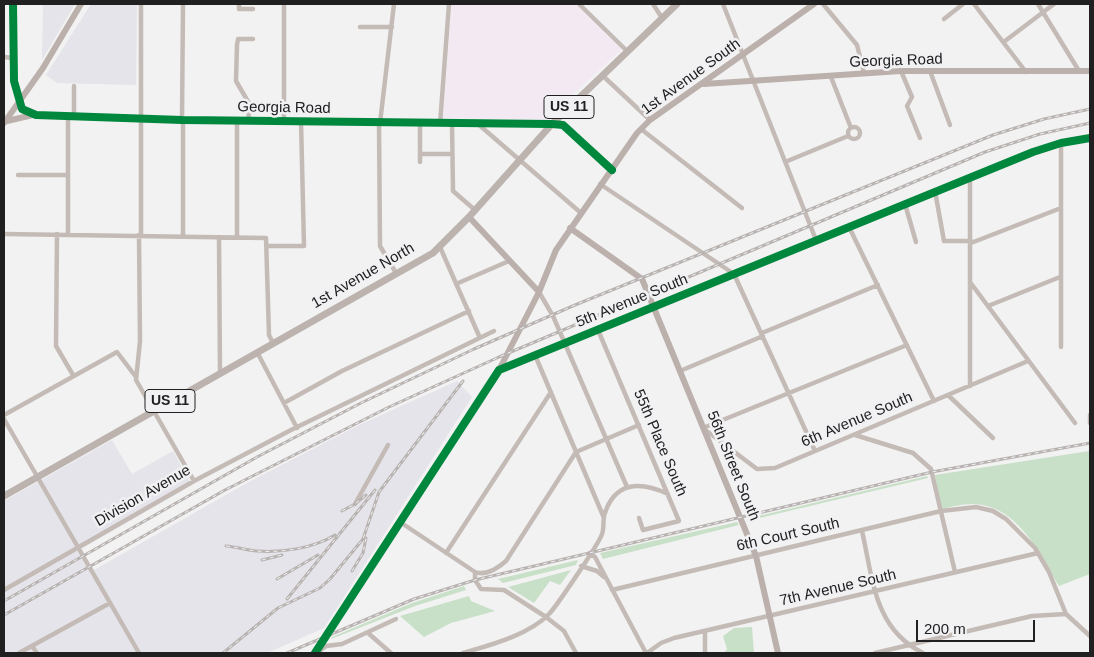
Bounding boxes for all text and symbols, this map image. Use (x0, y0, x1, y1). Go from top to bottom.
street label: 1st Avenue South (638, 35, 744, 119)
street label: Georgia Road (849, 50, 943, 72)
road number: US 11 (544, 95, 594, 118)
street label: Georgia Road (237, 98, 331, 118)
street label: 1st Avenue North (308, 239, 418, 313)
street label: 5th Avenue South (573, 270, 691, 332)
street label: 55th Place South (629, 387, 691, 499)
street label: 6th Avenue South (799, 388, 915, 452)
road number: US 11 (145, 390, 195, 412)
street label: 56th Street South (703, 409, 763, 523)
street label: Division Avenue (92, 461, 194, 531)
street label: 6th Court South (735, 514, 841, 556)
street label: 7th Avenue South (778, 566, 898, 610)
scale bar (919, 610, 1038, 642)
text: 200 m (924, 620, 966, 637)

